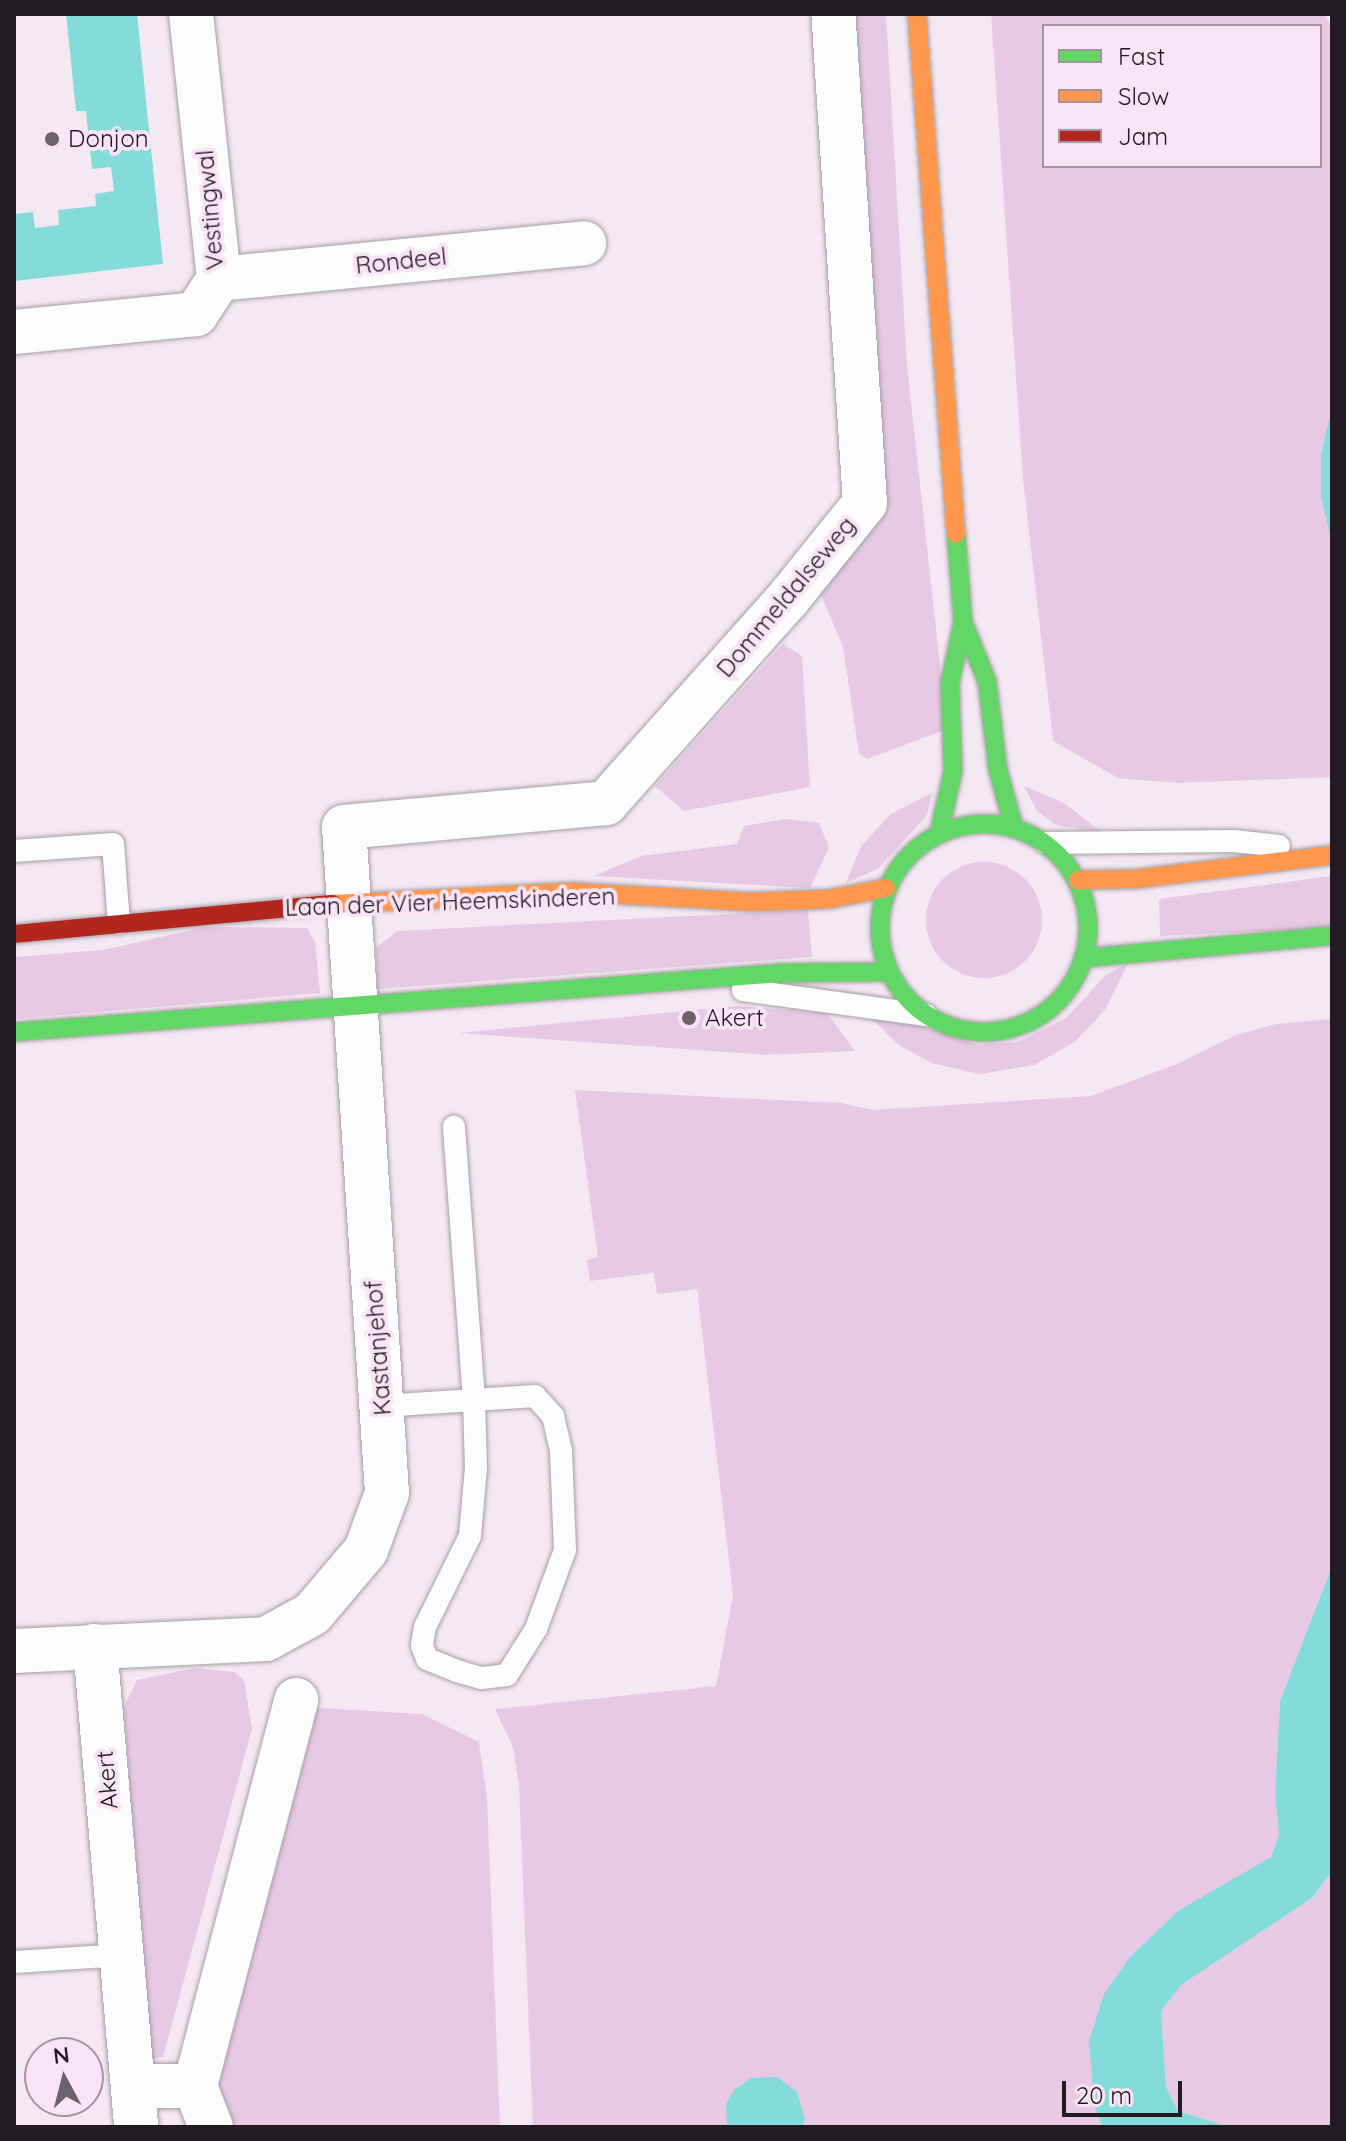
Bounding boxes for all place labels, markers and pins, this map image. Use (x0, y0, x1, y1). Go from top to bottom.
place label: Donjon (68, 125, 149, 153)
marker: Donjon (43, 130, 61, 148)
place label: Akert (705, 1004, 764, 1032)
marker: Akert (680, 1009, 698, 1027)

